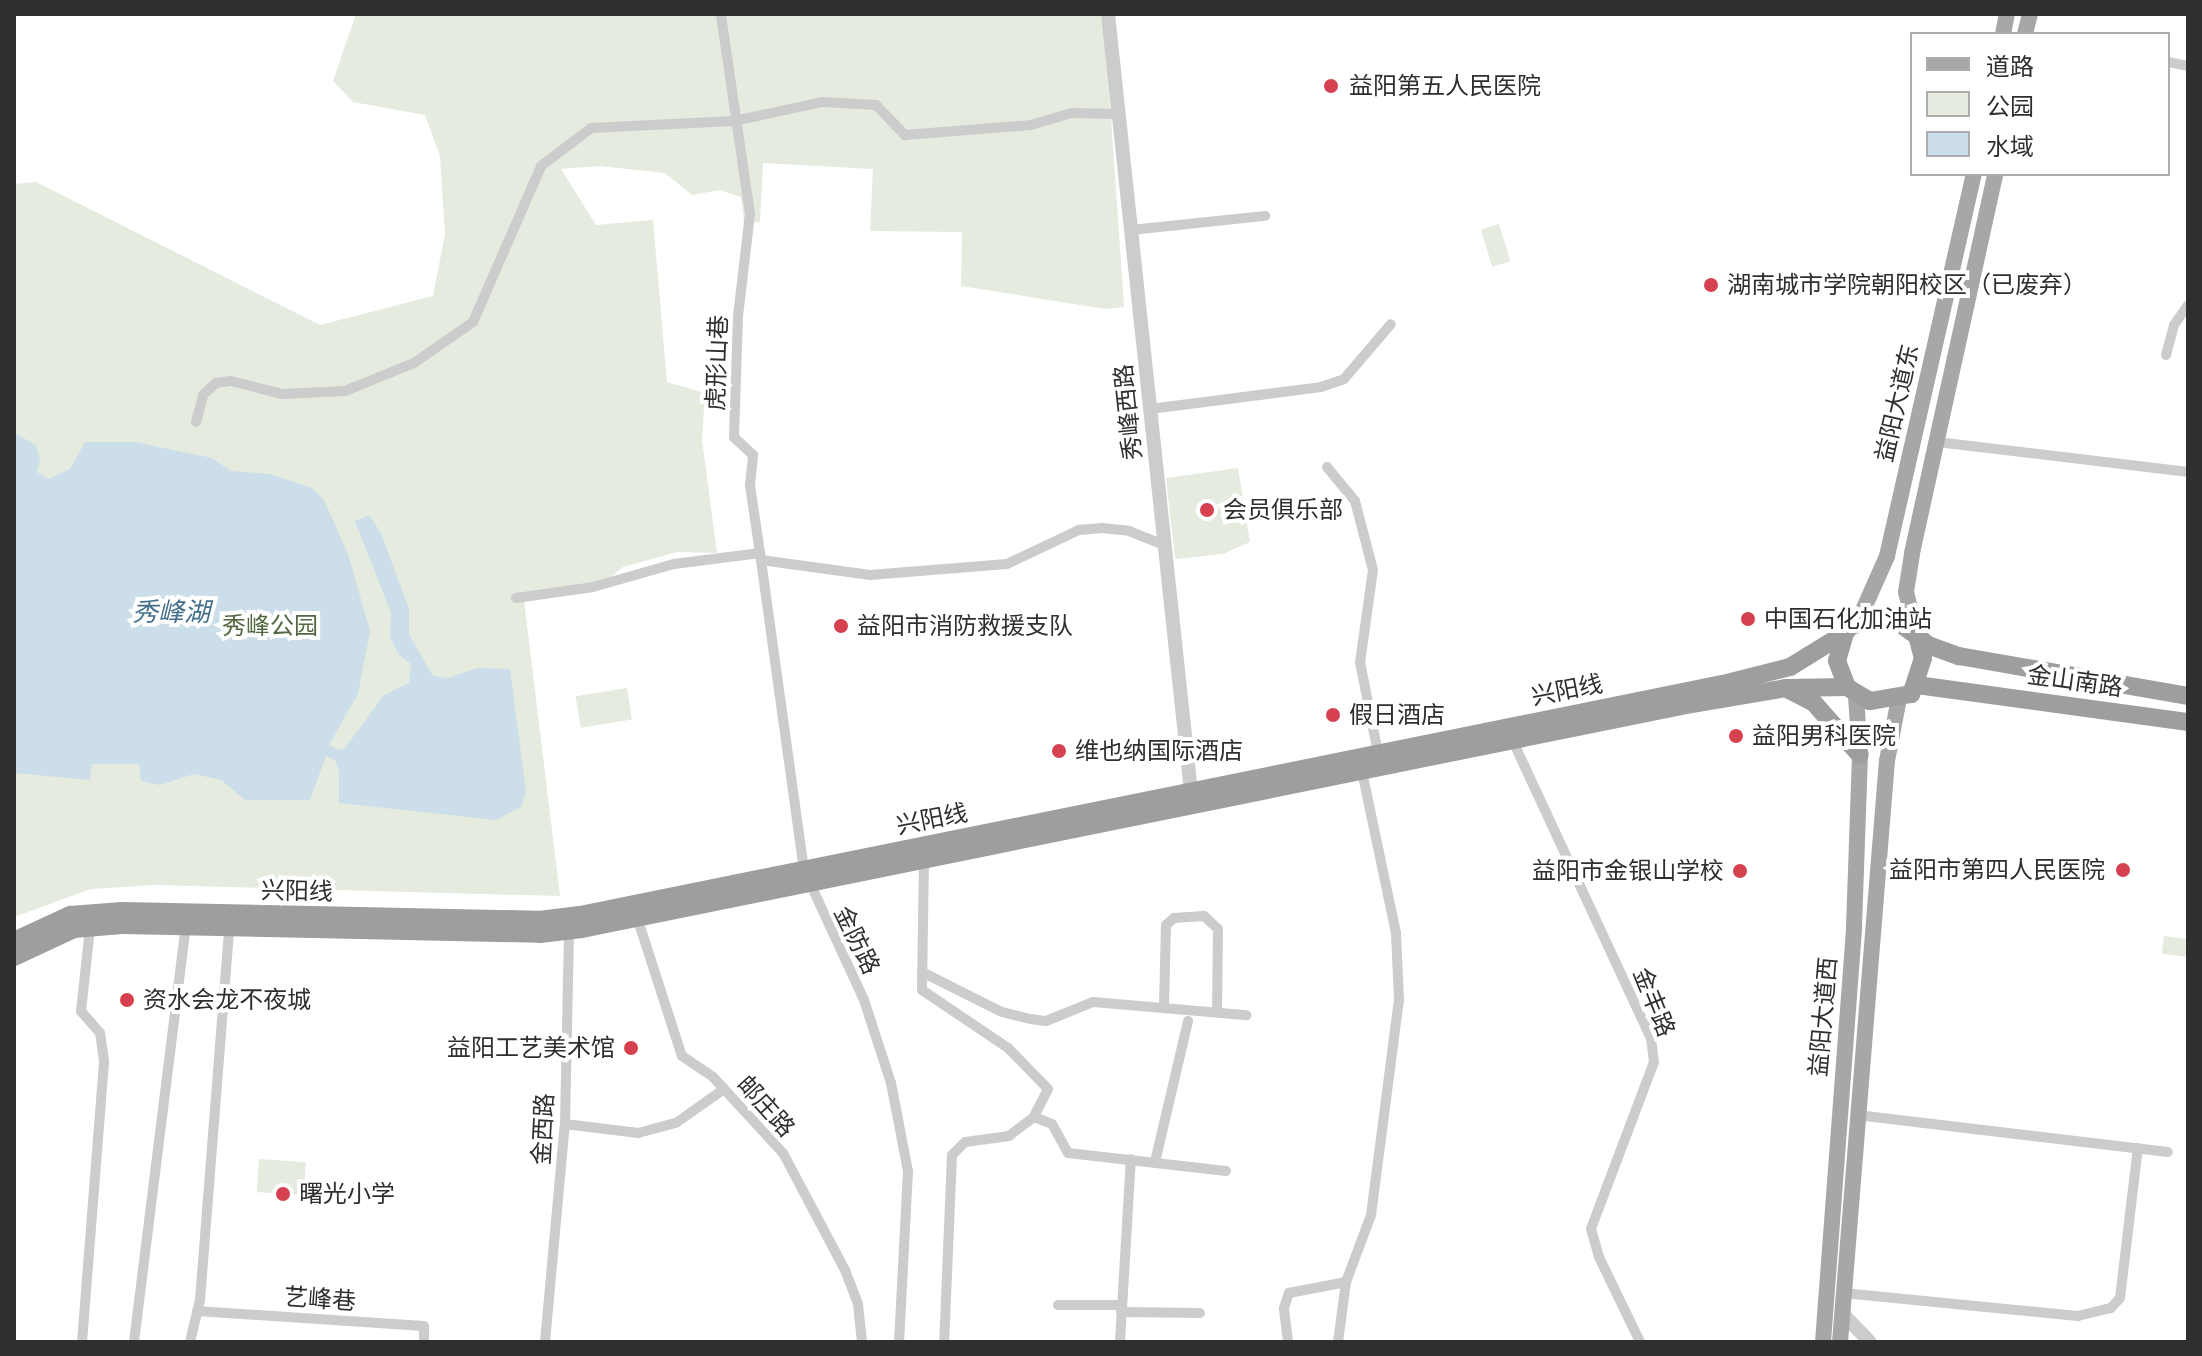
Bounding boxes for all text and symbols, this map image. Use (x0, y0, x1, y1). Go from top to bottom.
legend (1910, 32, 2170, 176)
text: 道路 (1986, 52, 2034, 81)
place label: 益阳第五人民医院 (1349, 72, 1541, 100)
marker: 益阳第五人民医院 (1320, 75, 1342, 97)
text: 公园 (1986, 92, 2034, 121)
text: 水域 (1986, 132, 2034, 161)
place label: 湖南城市学院朝阳校区（已废弃） (1727, 271, 2087, 299)
marker: 湖南城市学院朝阳校区（已废弃） (1702, 276, 1720, 294)
street label: 虎形山巷 (701, 315, 733, 411)
street label: 益阳大道东 (1869, 341, 1925, 465)
street label: 秀峰西路 (1109, 363, 1147, 461)
place label: 会员俱乐部 (1223, 496, 1343, 524)
marker: 会员俱乐部 (1198, 501, 1216, 519)
water label: 秀峰湖 (132, 597, 210, 629)
place label: 中国石化加油站 (1764, 605, 1932, 633)
marker: 中国石化加油站 (1739, 610, 1757, 628)
park label: 秀峰公园 (222, 612, 318, 640)
place label: 益阳市消防救援支队 (857, 612, 1073, 640)
marker: 益阳市消防救援支队 (832, 617, 850, 635)
street label: 金山南路 (2025, 660, 2125, 702)
street label: 兴阳线 (1529, 669, 1605, 711)
place label: 假日酒店 (1349, 701, 1445, 729)
marker: 假日酒店 (1324, 706, 1342, 724)
place label: 益阳男科医院 (1752, 722, 1896, 750)
marker: 益阳男科医院 (1727, 727, 1745, 745)
place label: 维也纳国际酒店 (1075, 737, 1243, 765)
marker: 维也纳国际酒店 (1050, 742, 1068, 760)
street label: 兴阳线 (894, 798, 970, 840)
place label: 益阳市第四人民医院 (1889, 856, 2105, 884)
place label: 益阳市金银山学校 (1532, 857, 1724, 885)
marker: 益阳市第四人民医院 (2112, 859, 2134, 881)
marker: 益阳市金银山学校 (1731, 862, 1749, 880)
street label: 兴阳线 (261, 876, 333, 906)
street label: 金防路 (828, 901, 886, 979)
street label: 益阳大道西 (1803, 956, 1843, 1078)
street label: 金丰路 (1627, 963, 1681, 1041)
place label: 资水会龙不夜城 (143, 986, 311, 1014)
marker: 资水会龙不夜城 (118, 991, 136, 1009)
place label: 益阳工艺美术馆 (447, 1034, 615, 1062)
marker: 益阳工艺美术馆 (622, 1039, 640, 1057)
street label: 邮庄路 (731, 1070, 801, 1142)
street label: 金西路 (527, 1092, 559, 1166)
place label: 曙光小学 (299, 1180, 395, 1208)
marker: 曙光小学 (274, 1185, 292, 1203)
street label: 艺峰巷 (283, 1282, 357, 1316)

